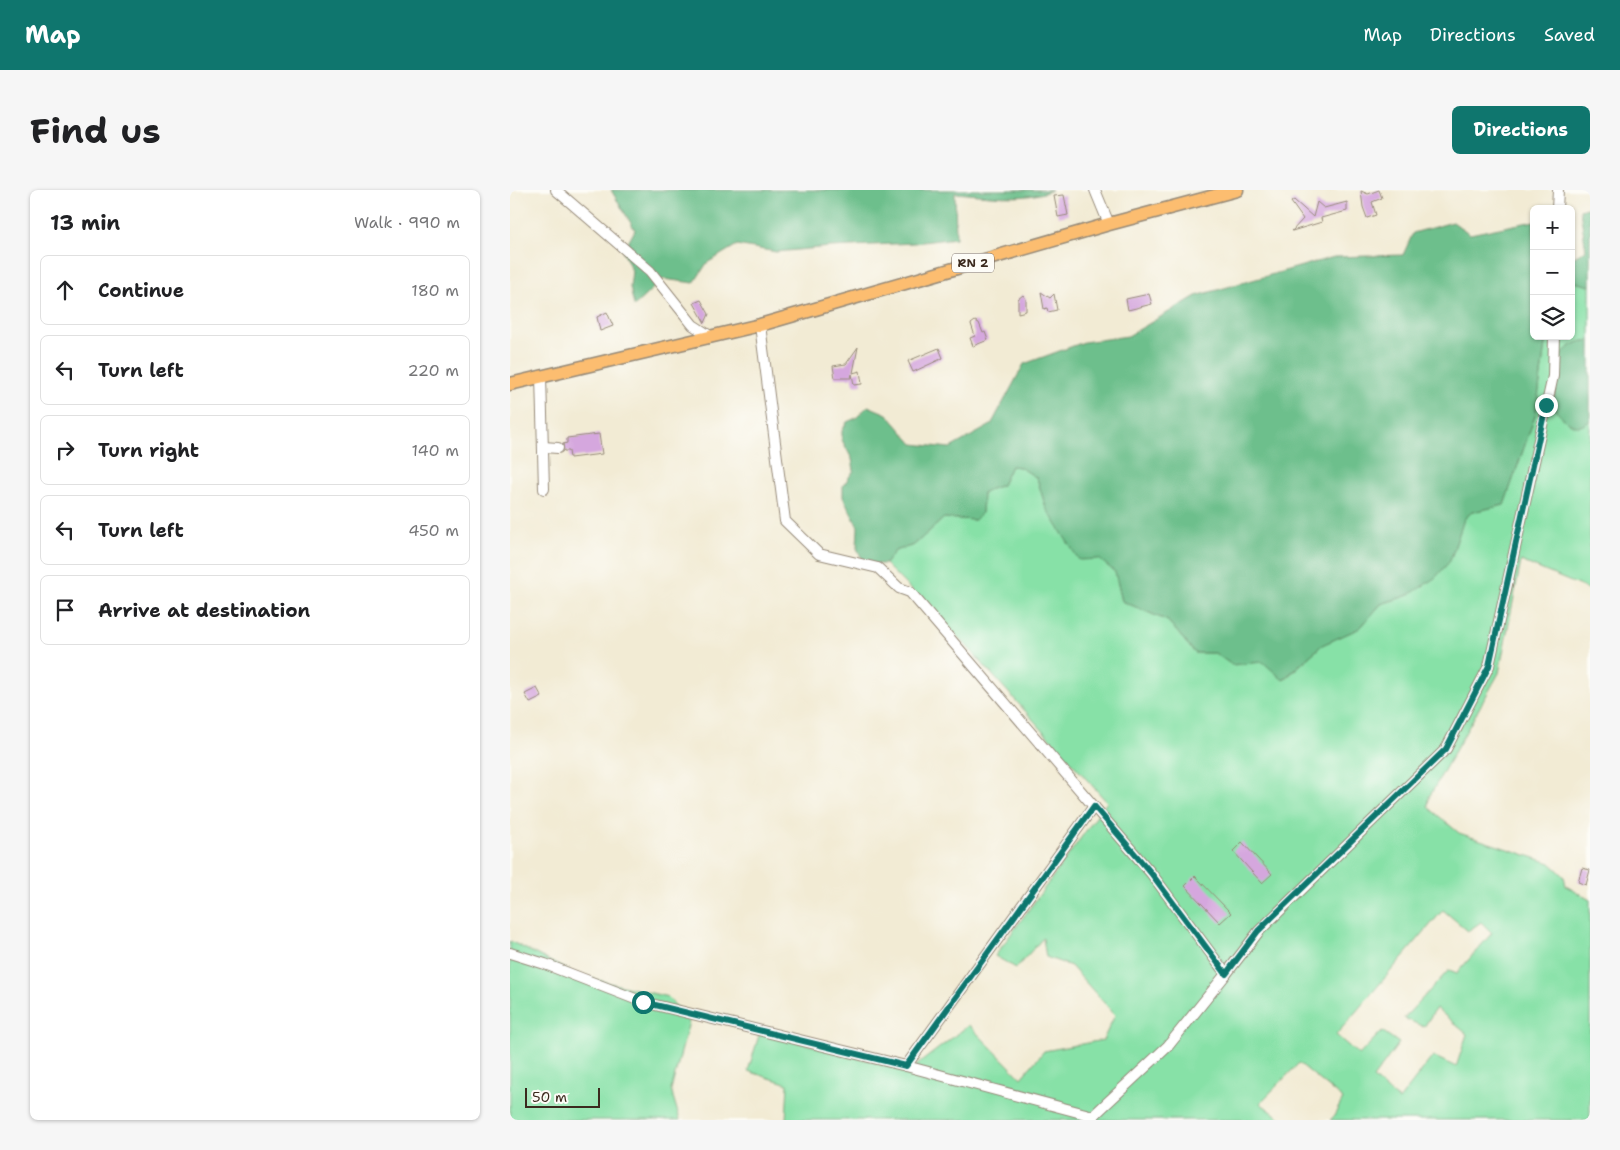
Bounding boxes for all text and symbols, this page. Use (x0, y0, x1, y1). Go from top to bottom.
text: Map (25, 19, 81, 51)
text: Map (1364, 23, 1402, 47)
text: Directions (1430, 23, 1516, 47)
text: Saved (1544, 23, 1595, 47)
button: Directions (1452, 106, 1590, 154)
text: Find us (30, 107, 161, 154)
map controls (1530, 205, 1575, 340)
button: + (1530, 205, 1575, 250)
text: 13 min (50, 209, 120, 237)
text: Walk · 990 m (354, 212, 460, 233)
button: − (1530, 250, 1575, 295)
road number: RN 2 (952, 254, 994, 272)
icon: ahead (51, 276, 79, 304)
text: Continue (98, 278, 184, 303)
text: 180 m (411, 280, 459, 301)
button: layers (1530, 295, 1575, 340)
icon: left (51, 356, 79, 384)
text: Turn left (98, 358, 184, 383)
text: 220 m (407, 360, 459, 381)
route end (1535, 394, 1558, 417)
icon: right (51, 436, 79, 464)
text: Turn right (98, 438, 199, 463)
text: 140 m (412, 440, 459, 461)
icon: left (51, 516, 79, 544)
text: Turn left (98, 518, 184, 543)
text: 450 m (408, 520, 459, 541)
icon: arrive (51, 596, 79, 624)
text: Arrive at destination (98, 598, 310, 623)
route start (632, 991, 655, 1014)
scale bar (525, 1085, 600, 1108)
text: 50 m (532, 1088, 567, 1106)

